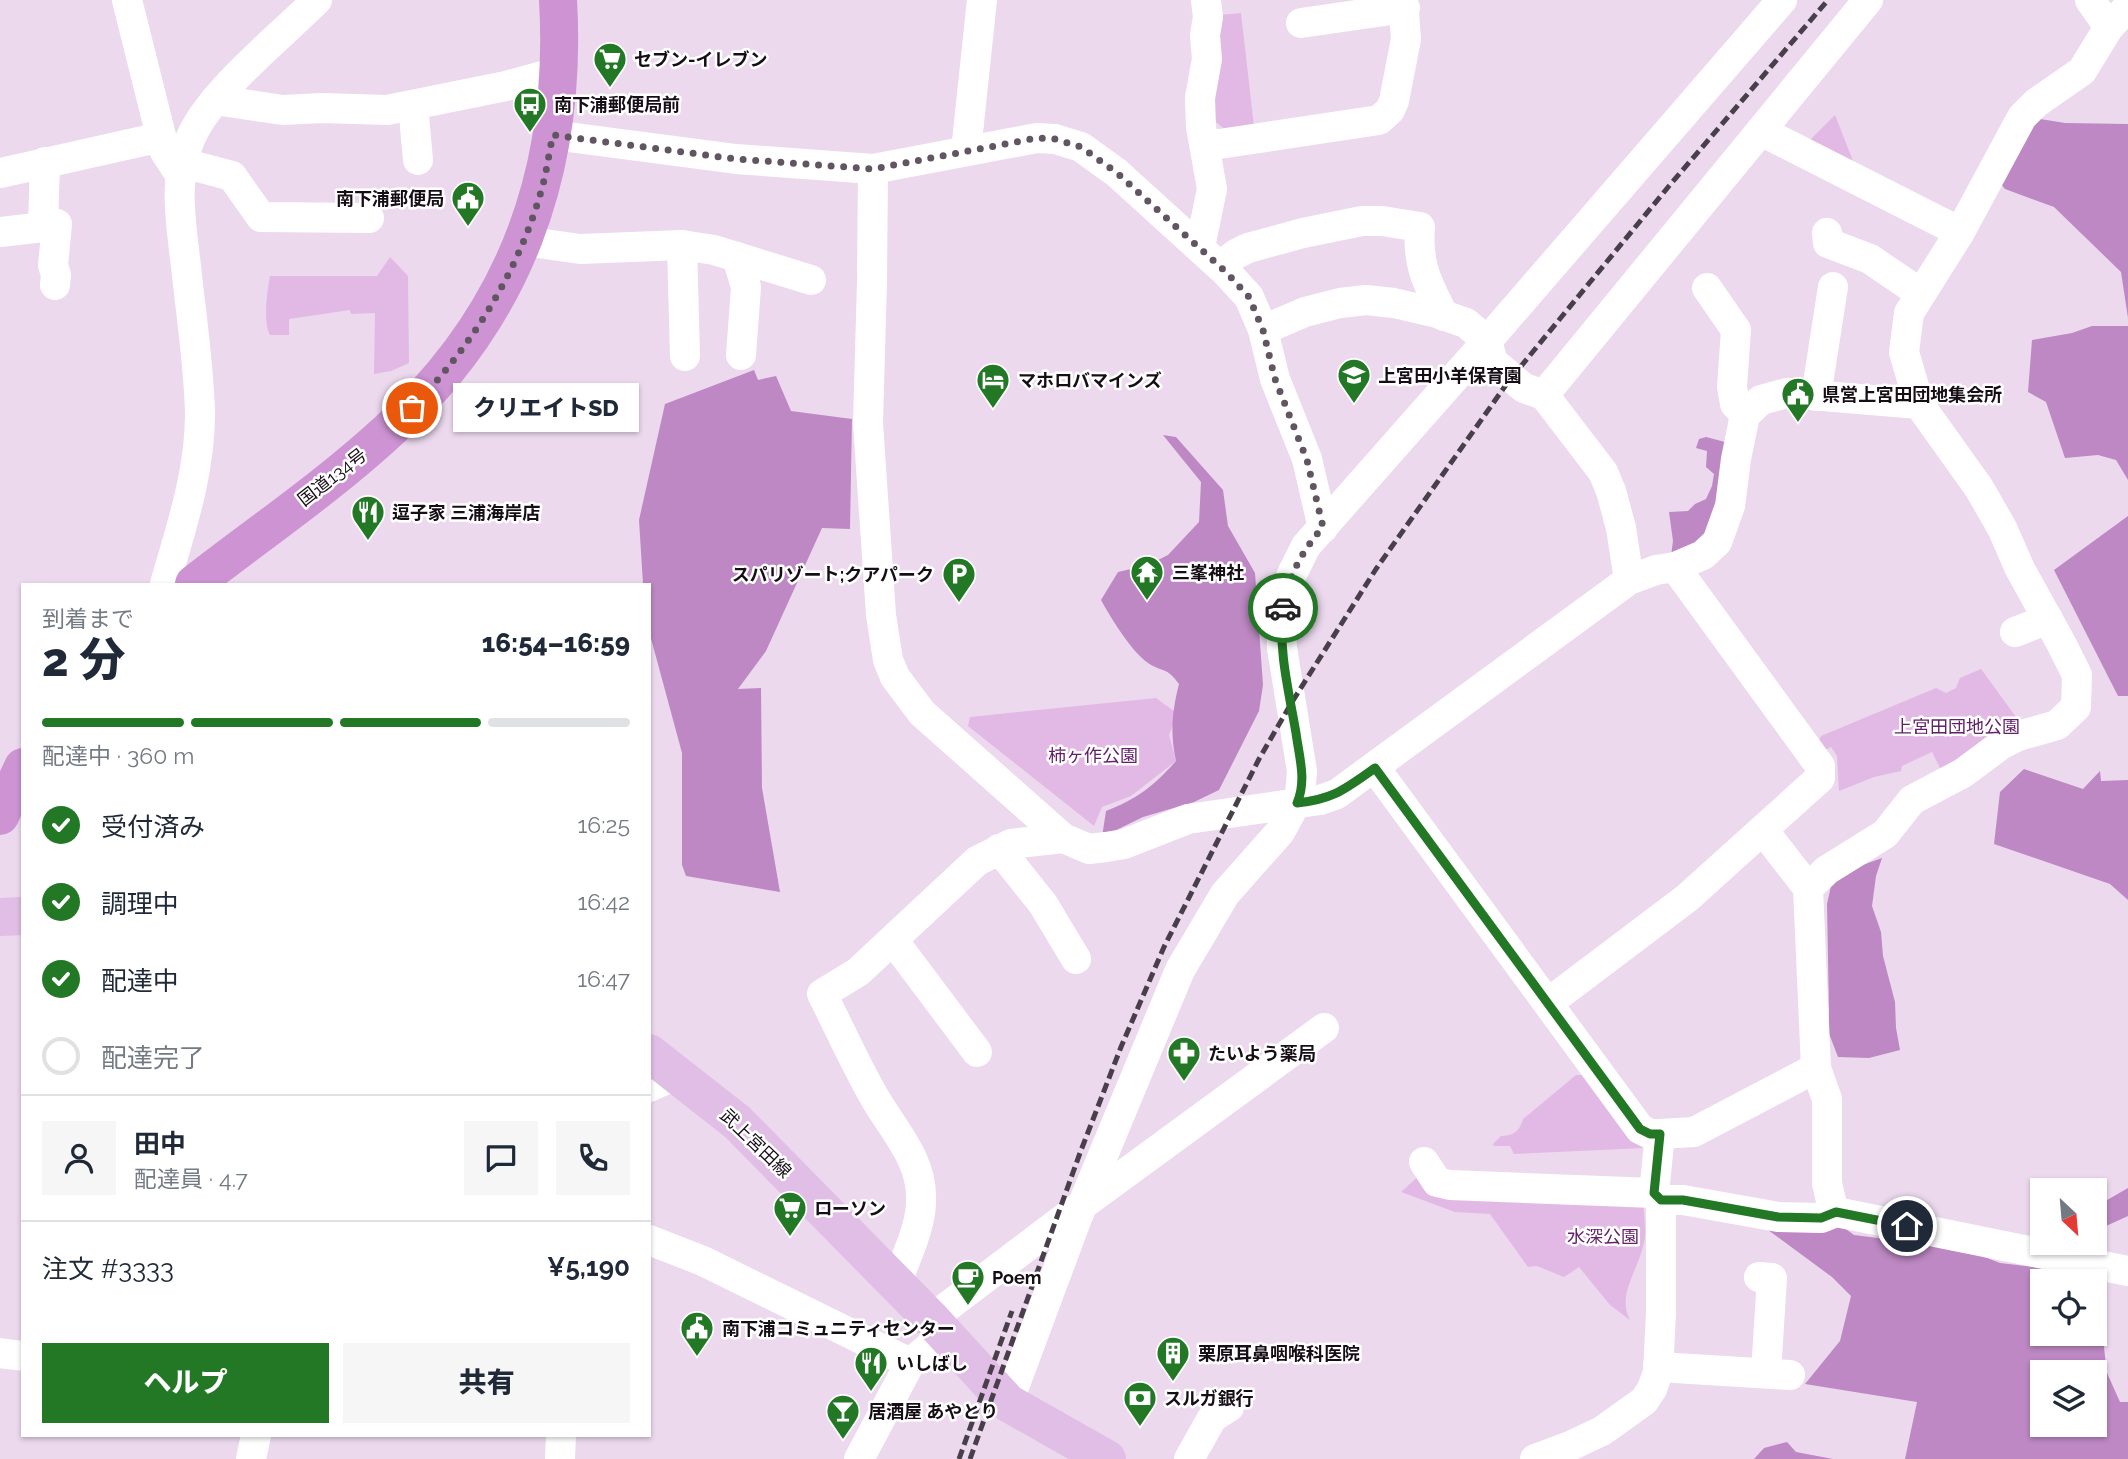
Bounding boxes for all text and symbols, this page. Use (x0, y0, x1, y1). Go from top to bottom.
supermarket icon: セブン-イレブン (591, 40, 629, 89)
place label: セブン-イレブン (634, 49, 768, 70)
bus stop icon: 南下浦郵便局前 (511, 85, 549, 134)
place label: 南下浦郵便局前 (554, 94, 680, 115)
public building icon: 南下浦郵便局 (449, 179, 487, 228)
place label: 南下浦郵便局 (336, 188, 444, 209)
school or university icon: 上宮田小羊保育園 (1335, 356, 1373, 405)
hotel icon: マホロバマインズ (974, 361, 1012, 410)
place label: 上宮田小羊保育園 (1378, 365, 1522, 386)
place label: マホロバマインズ (1018, 370, 1162, 391)
public building icon: 県営上宮田団地集会所 (1779, 375, 1817, 424)
pin (382, 378, 442, 438)
callout: クリエイトSD (454, 384, 640, 432)
place label: 県営上宮田団地集会所 (1822, 384, 2002, 405)
icon: bag (393, 389, 431, 427)
text: クリエイトSD (473, 394, 619, 421)
street label: 国道134号 (294, 444, 370, 510)
restaurant icon: 逗子家 三浦海岸店 (349, 493, 387, 542)
place label: 逗子家 三浦海岸店 (392, 502, 540, 523)
temple icon: 三峯神社 (1128, 553, 1166, 602)
parking icon: スパリゾート;クアパーク (940, 555, 978, 604)
place label: 三峯神社 (1172, 562, 1244, 583)
place label: スパリゾート;クアパーク (732, 564, 934, 585)
courier (1248, 573, 1318, 643)
icon: car (1264, 589, 1302, 627)
text: 到着まで (42, 605, 134, 632)
text: 16:54–16:59 (482, 628, 630, 658)
text: 2 分 (42, 633, 125, 687)
park label: 上宮田団地公園 (1894, 716, 2020, 737)
text: 配達中 · 360 m (42, 742, 194, 769)
park label: 柿ヶ作公園 (1048, 745, 1138, 766)
icon: check (42, 806, 80, 844)
text: 16:25 (577, 811, 630, 838)
text: 受付済み (101, 812, 205, 842)
icon: check (42, 883, 80, 921)
text: 16:42 (577, 888, 630, 915)
text: 調理中 (101, 889, 179, 919)
icon: check (42, 960, 80, 998)
text: 16:47 (577, 965, 630, 992)
text: 配達中 (101, 966, 179, 996)
pharmacy icon: たいよう薬局 (1165, 1034, 1203, 1083)
text: 配達完了 (101, 1043, 205, 1073)
place label: たいよう薬局 (1208, 1043, 1316, 1064)
street label: 武上宮田線 (716, 1104, 796, 1182)
button: person (42, 1121, 116, 1195)
button: chat (464, 1121, 538, 1195)
button: phone (556, 1121, 630, 1195)
text: 田中 (134, 1129, 186, 1159)
text: 配達員 · 4.7 (134, 1165, 248, 1192)
north arrow (2030, 1178, 2107, 1255)
map controls (2030, 1178, 2107, 1437)
supermarket icon: ローソン (771, 1189, 809, 1238)
pin (1877, 1196, 1937, 1256)
place label: ローソン (814, 1198, 886, 1219)
icon: home (1888, 1207, 1926, 1245)
park label: 水深公園 (1567, 1226, 1639, 1247)
text: ¥5,190 (547, 1252, 630, 1282)
text: 注文 #3333 (42, 1254, 174, 1284)
cafe icon: Poem (949, 1258, 987, 1307)
place label: Poem (992, 1267, 1041, 1288)
button: locate (2030, 1269, 2107, 1346)
public building icon: 南下浦コミュニティセンター (678, 1309, 716, 1358)
place label: 南下浦コミュニティセンター (722, 1318, 955, 1339)
building icon: 栗原耳鼻咽喉科医院 (1154, 1334, 1192, 1383)
button: ヘルプ (42, 1343, 329, 1423)
button: 共有 (343, 1343, 630, 1423)
place label: 栗原耳鼻咽喉科医院 (1198, 1343, 1360, 1364)
restaurant icon: いしばし (852, 1344, 890, 1393)
place label: いしばし (896, 1353, 968, 1374)
button: layers (2030, 1360, 2107, 1437)
bank icon: スルガ銀行 (1121, 1379, 1159, 1428)
place label: スルガ銀行 (1164, 1388, 1253, 1409)
bar icon: 居酒屋 あやとり (824, 1392, 862, 1441)
place label: 居酒屋 あやとり (868, 1401, 998, 1422)

